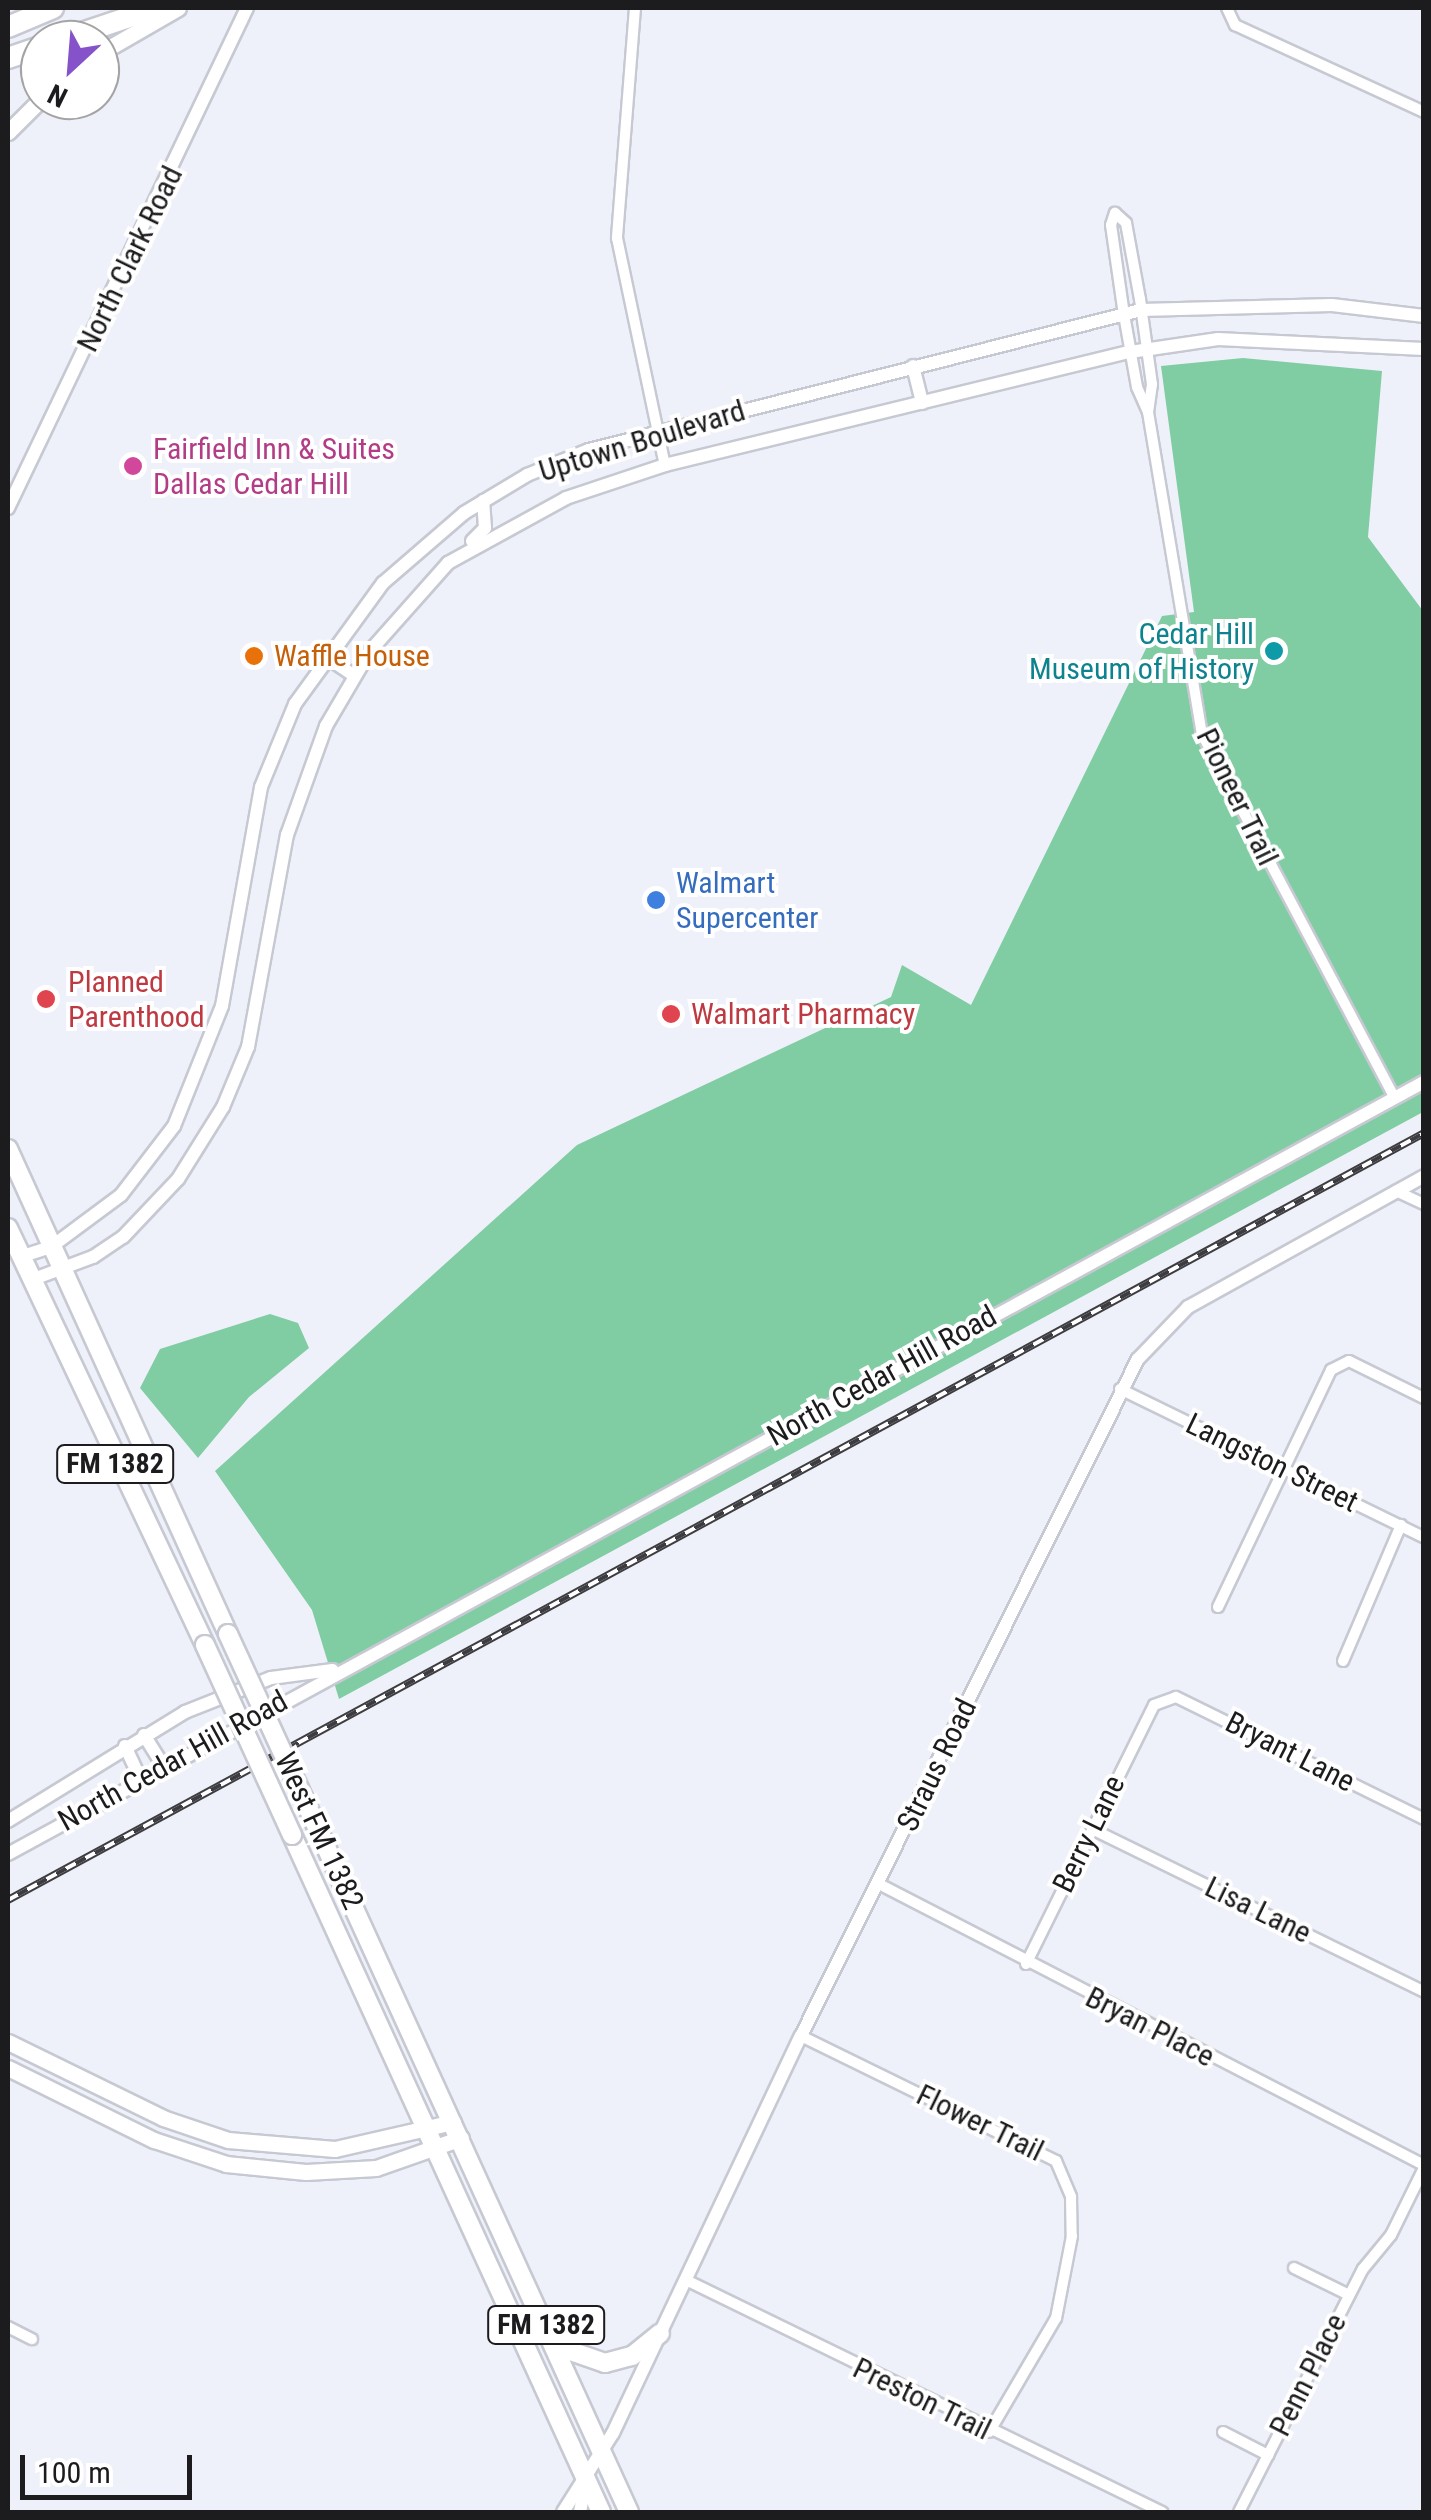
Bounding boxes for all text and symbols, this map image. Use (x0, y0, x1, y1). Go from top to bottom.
north arrow (20, 20, 120, 120)
text: N (43, 77, 72, 114)
street label: North Clark Road (70, 160, 190, 358)
street label: Uptown Boulevard (535, 393, 749, 489)
place label: Fairfield Inn & Suites Dallas Cedar Hill (153, 431, 395, 502)
marker: Fairfield Inn & Suites Dallas Cedar Hill (122, 455, 144, 477)
place label: Cedar Hill Museum of History (1029, 616, 1254, 686)
place label: Waffle House (274, 638, 430, 674)
marker: Cedar Hill Museum of History (1263, 640, 1285, 662)
marker: Waffle House (243, 645, 265, 667)
street label: Pioneer Trail (1188, 722, 1286, 872)
place label: Walmart Supercenter (676, 865, 818, 936)
marker: Walmart Supercenter (645, 889, 667, 911)
place label: Planned Parenthood (68, 964, 205, 1034)
marker: Planned Parenthood (33, 986, 59, 1012)
place label: Walmart Pharmacy (691, 996, 915, 1032)
marker: Walmart Pharmacy (660, 1003, 682, 1025)
street label: North Cedar Hill Road (761, 1298, 1003, 1454)
street label: Langston Street (1180, 1406, 1364, 1520)
road number: FM 1382 (55, 1441, 175, 1487)
street label: North Cedar Hill Road (52, 1683, 294, 1839)
street label: Straus Road (890, 1693, 984, 1837)
street label: Bryant Lane (1219, 1704, 1361, 1800)
street label: West FM 1382 (267, 1747, 371, 1915)
street label: Berry Lane (1045, 1770, 1133, 1898)
street label: Lisa Lane (1199, 1869, 1317, 1951)
street label: Bryan Place (1080, 1979, 1220, 2075)
street label: Flower Trail (910, 2077, 1050, 2169)
road number: FM 1382 (486, 2302, 606, 2348)
street label: Penn Place (1262, 2308, 1354, 2442)
street label: Preston Trail (847, 2350, 997, 2448)
scale bar (25, 2435, 198, 2497)
text: 100 m (37, 2455, 111, 2490)

